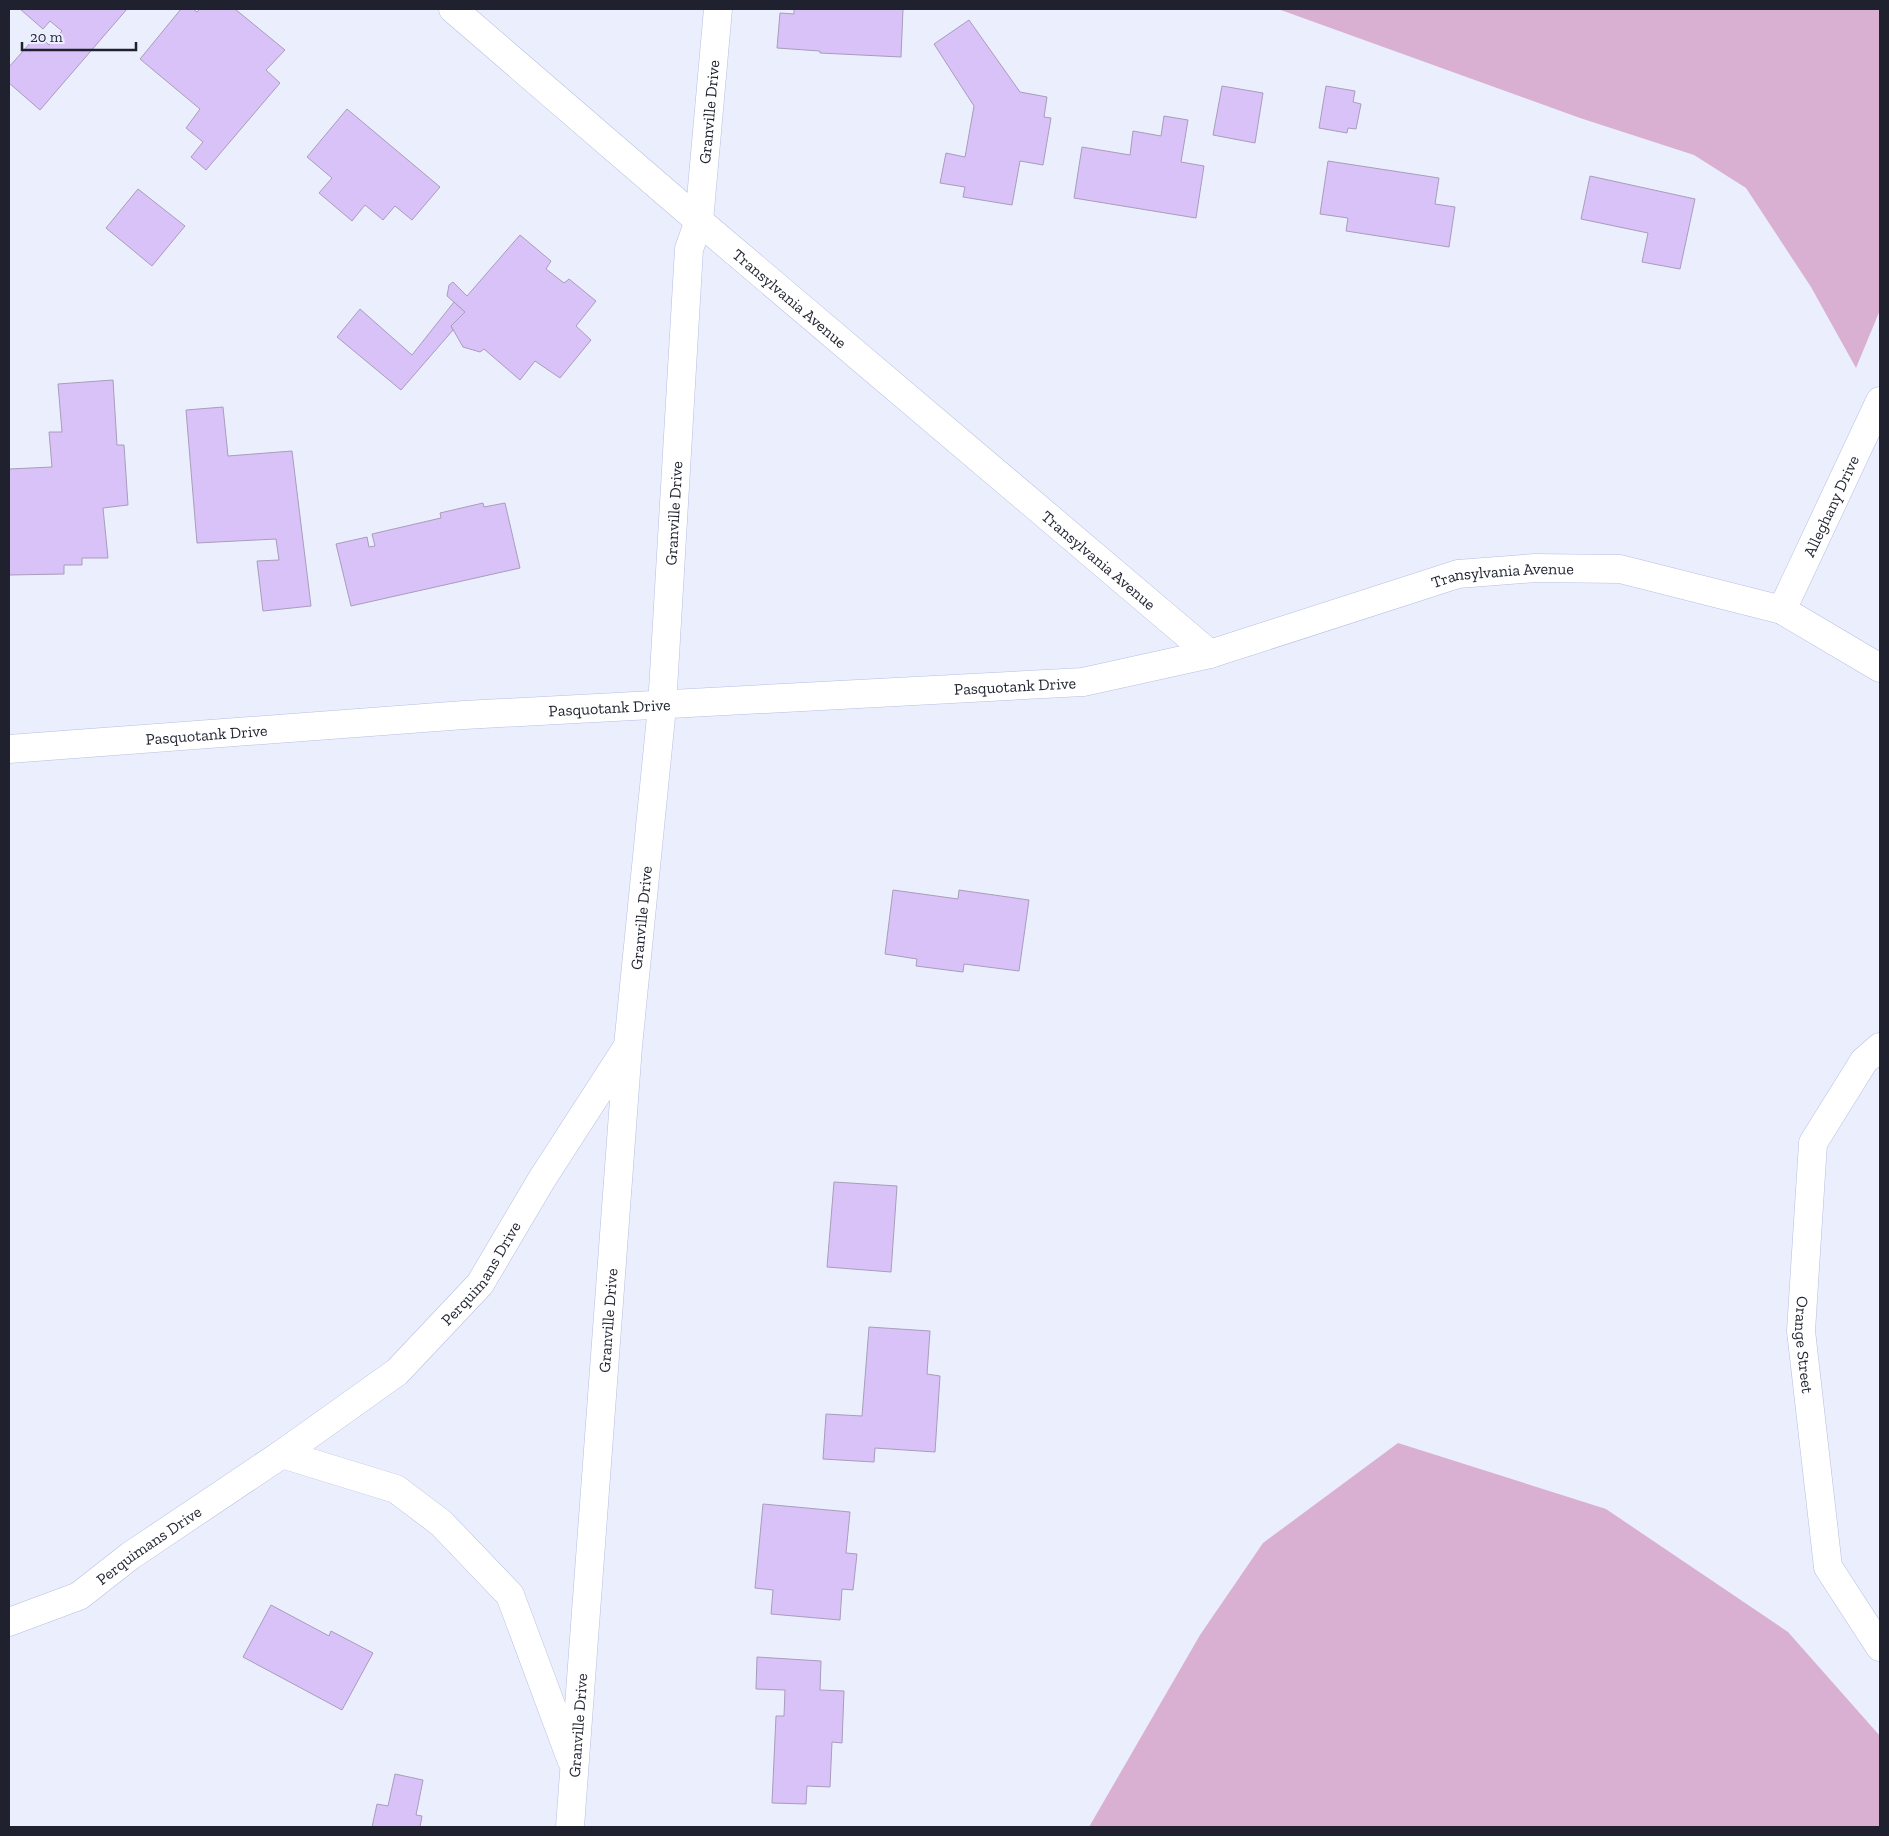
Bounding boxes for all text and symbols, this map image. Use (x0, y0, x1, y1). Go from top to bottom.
scale bar (22, 20, 136, 52)
text: 20 m (30, 28, 63, 46)
street label: Granville Drive (695, 59, 723, 165)
street label: Transylvania Avenue (729, 245, 851, 352)
street label: Alleghany Drive (1799, 452, 1863, 560)
street label: Granville Drive (661, 461, 686, 566)
street label: Transylvania Avenue (1038, 507, 1160, 614)
street label: Transylvania Avenue (1429, 559, 1574, 592)
street label: Pasquotank Drive (954, 673, 1076, 699)
street label: Pasquotank Drive (548, 695, 671, 720)
street label: Pasquotank Drive (145, 721, 268, 749)
street label: Granville Drive (627, 865, 656, 971)
street label: Perquimans Drive (437, 1218, 525, 1329)
street label: Granville Drive (595, 1268, 621, 1373)
street label: Orange Street (1791, 1295, 1817, 1394)
street label: Perquimans Drive (93, 1502, 205, 1589)
street label: Granville Drive (565, 1673, 591, 1778)

